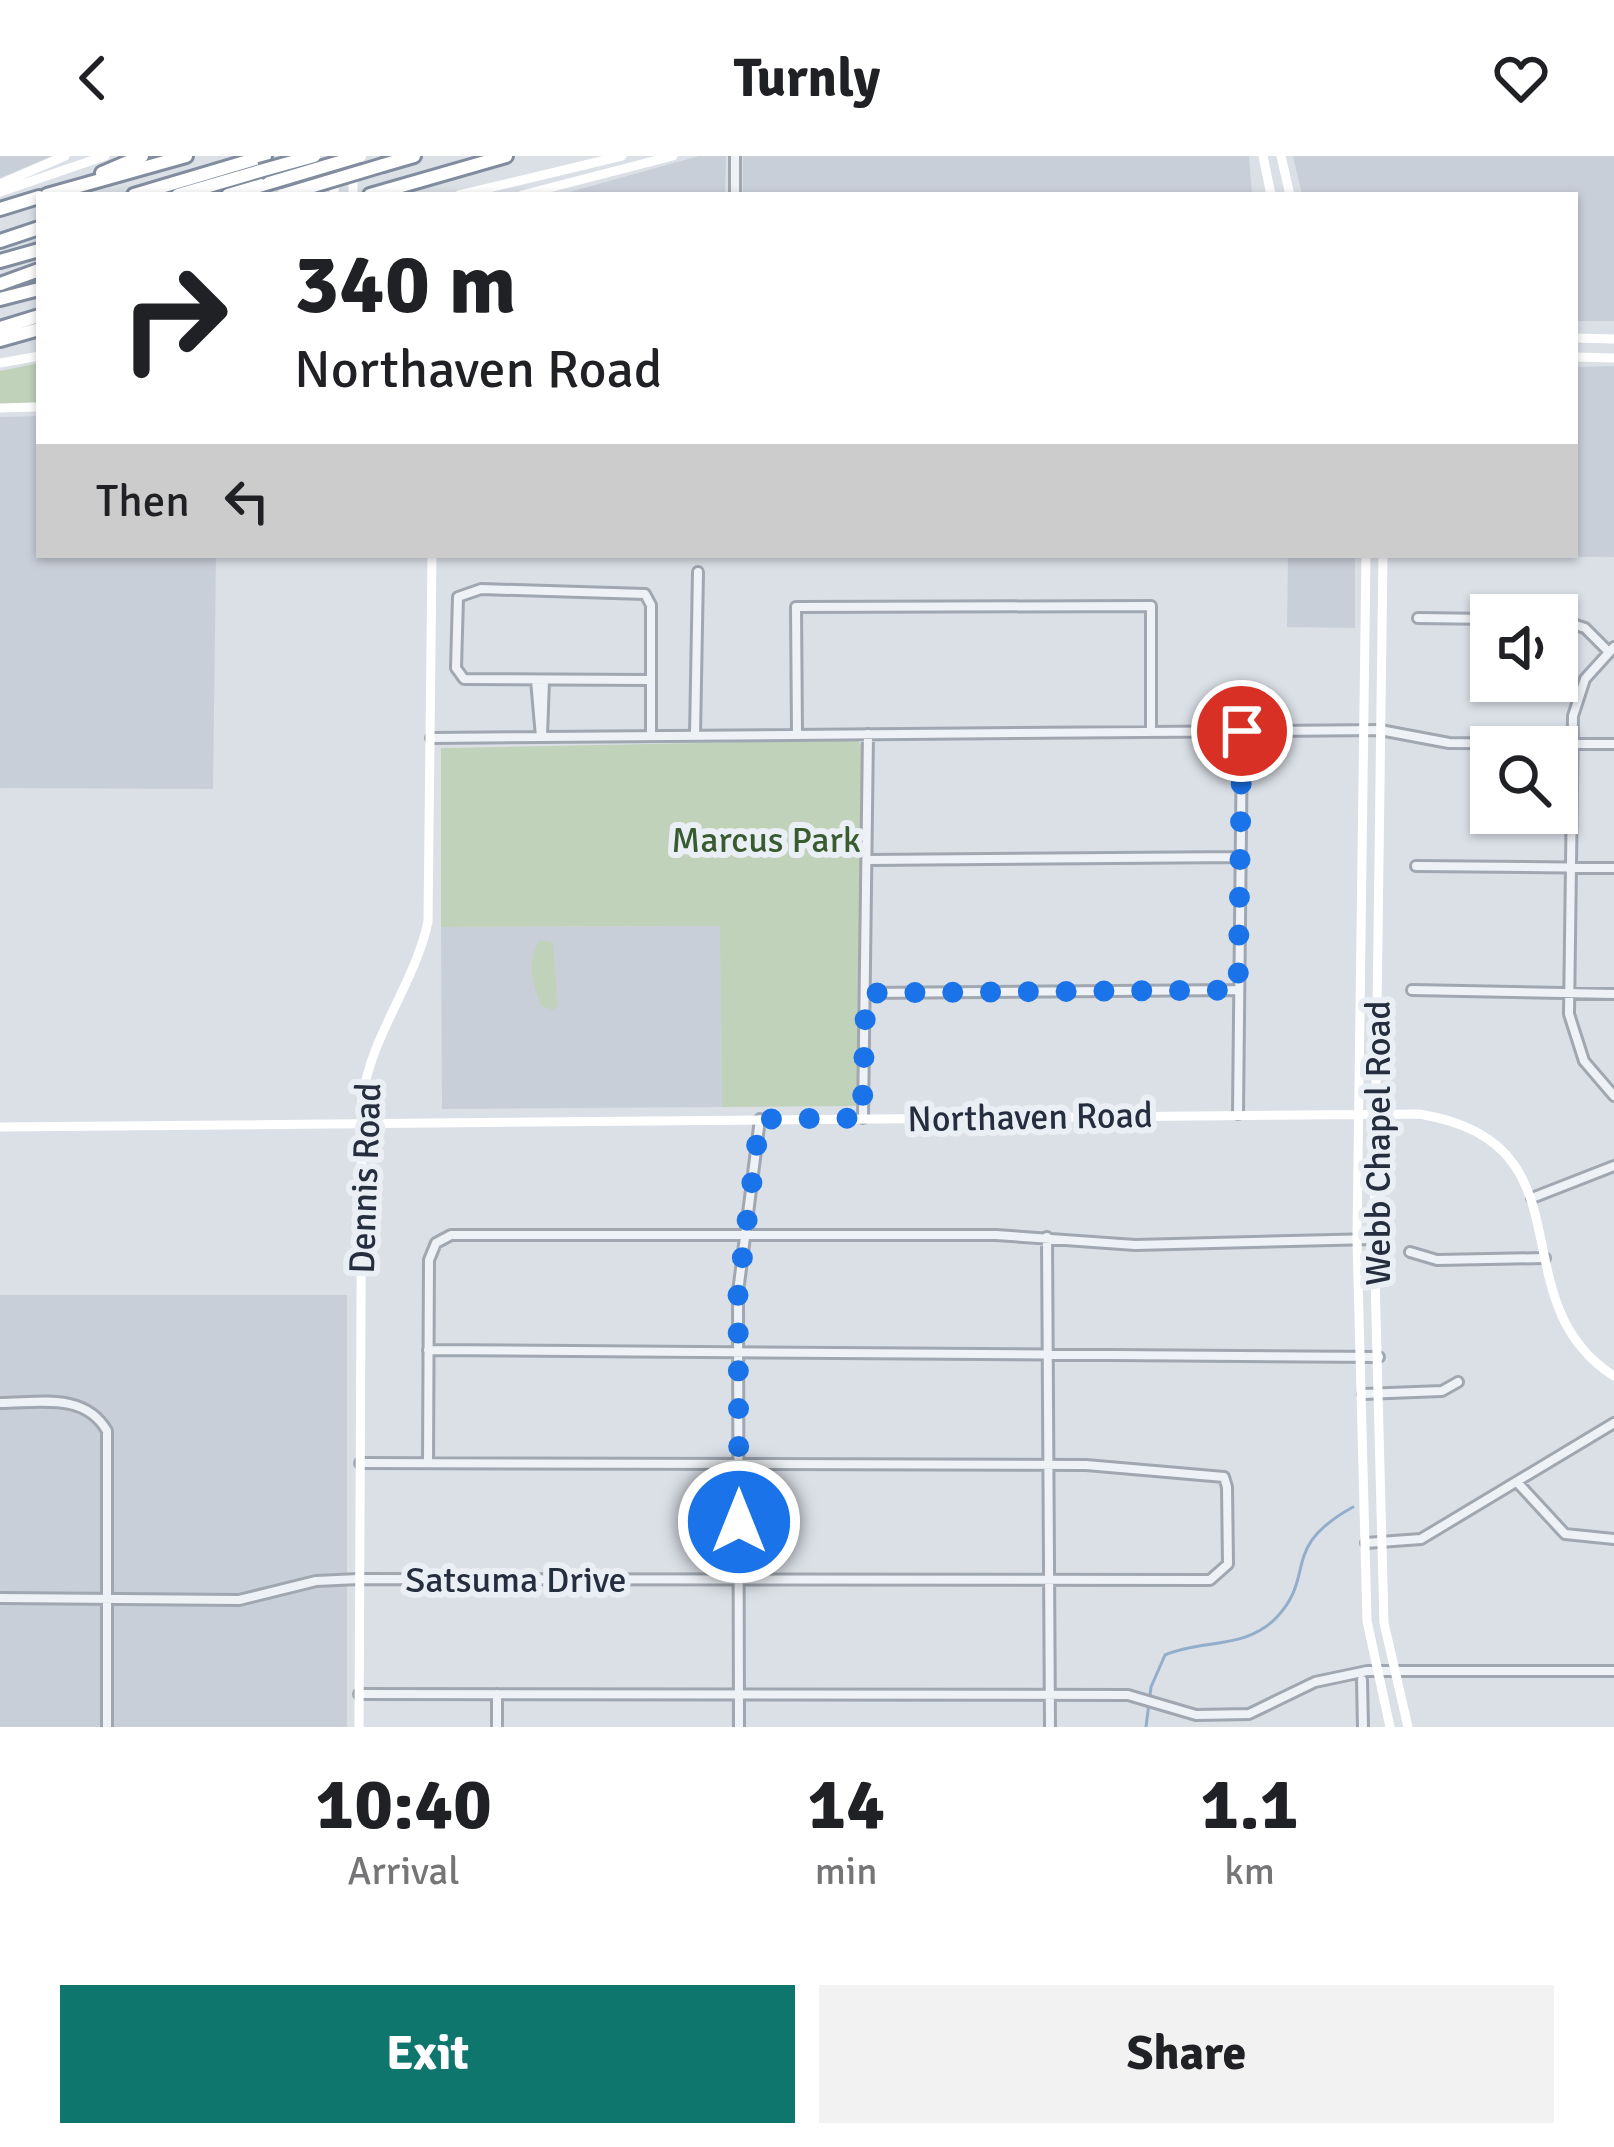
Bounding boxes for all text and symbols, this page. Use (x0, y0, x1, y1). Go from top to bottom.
icon: back (60, 45, 126, 111)
text: Turnly (734, 45, 880, 112)
icon: heart (1488, 45, 1554, 111)
text: 340 m (294, 233, 516, 337)
icon: right (96, 240, 252, 396)
text: Northaven Road (294, 336, 662, 403)
icon: left (214, 468, 280, 534)
text: Then (96, 474, 190, 529)
map controls (1470, 594, 1578, 834)
button: sound (1470, 594, 1578, 702)
pin (1191, 680, 1293, 782)
icon: arrive (1209, 698, 1275, 764)
button: search (1470, 726, 1578, 834)
park label: Marcus Park (671, 818, 861, 863)
street label: Webb Chapel Road (1356, 1000, 1401, 1286)
street label: Dennis Road (340, 1082, 391, 1274)
street label: Northaven Road (907, 1093, 1153, 1142)
position arrow (676, 1459, 802, 1585)
street label: Satsuma Drive (405, 1558, 627, 1603)
text: 10:40 (315, 1760, 492, 1849)
text: 14 (807, 1760, 885, 1849)
text: 1.1 (1200, 1760, 1299, 1849)
text: Arrival (347, 1847, 460, 1895)
text: min (815, 1847, 878, 1895)
text: km (1224, 1847, 1275, 1895)
button: Exit (60, 1985, 795, 2123)
button: Share (819, 1985, 1554, 2123)

